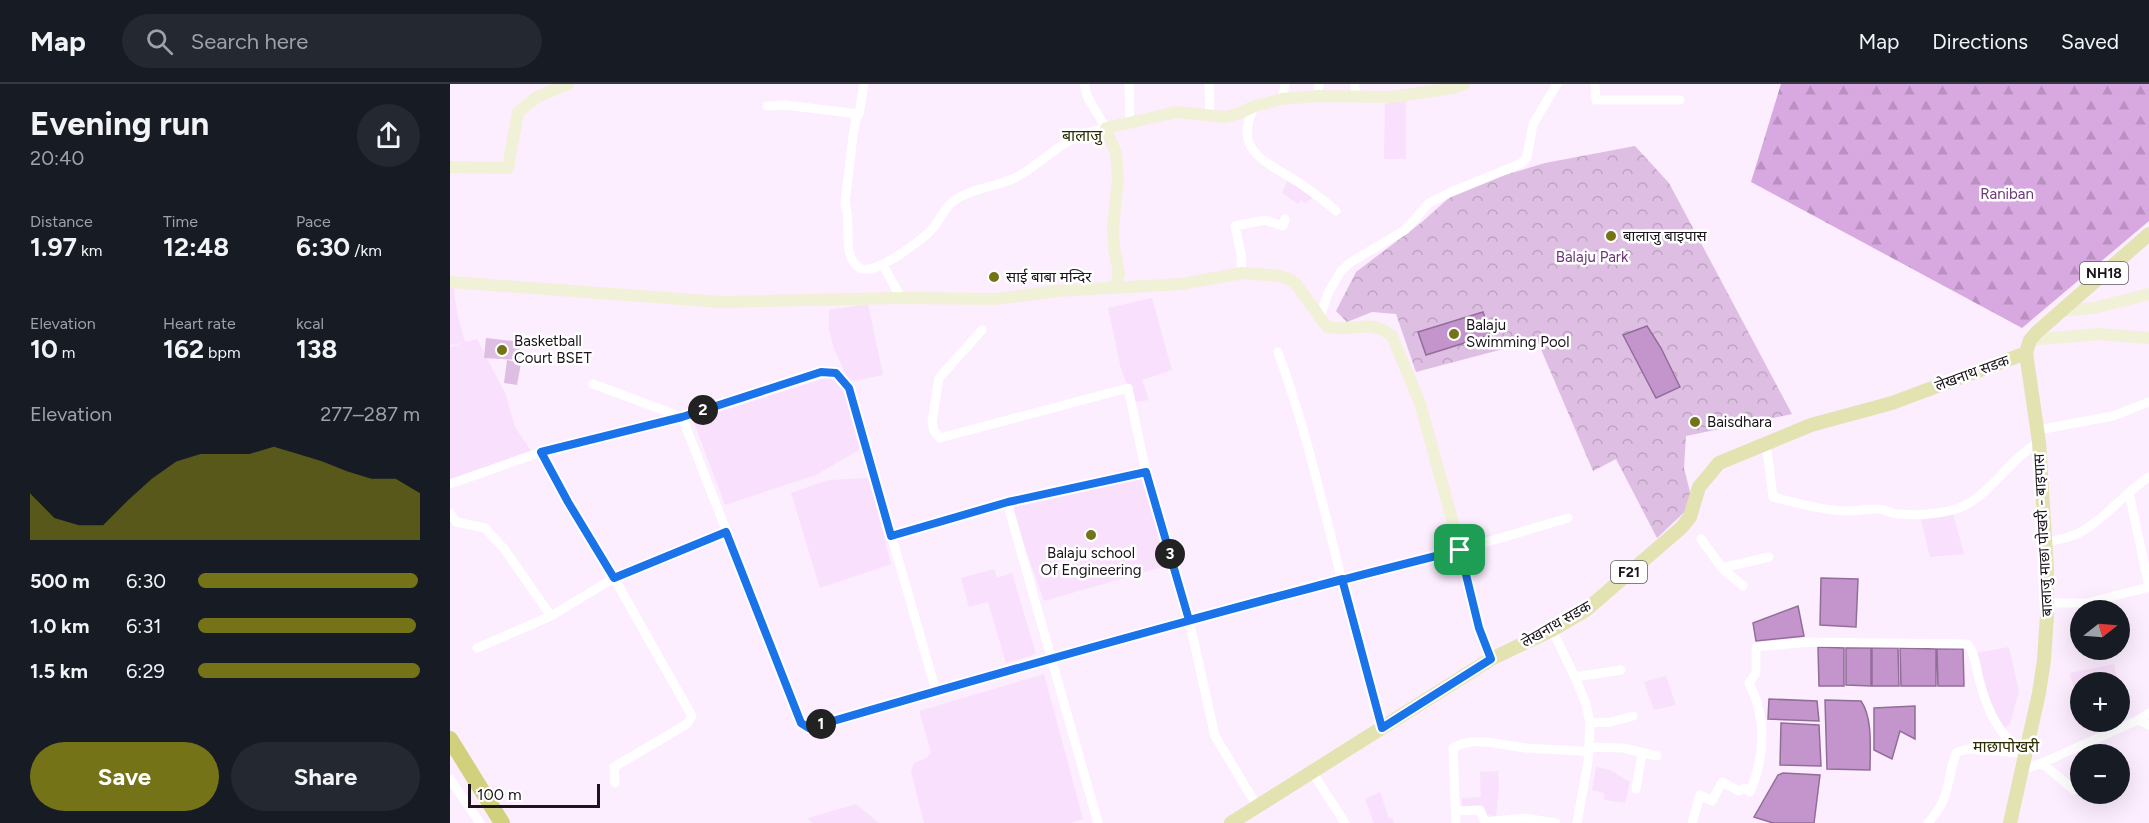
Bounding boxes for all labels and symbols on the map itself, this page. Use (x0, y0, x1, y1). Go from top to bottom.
district label: बालाजु (1062, 126, 1103, 146)
park label: Raniban (1980, 185, 2034, 203)
place label: बालाजु बाइपास (1623, 227, 1708, 246)
marker: बालाजु बाइपास (1604, 229, 1618, 243)
park label: Balaju Park (1556, 248, 1629, 266)
road number: NH18 (2080, 262, 2128, 284)
place label: साई बाबा मन्दिर (1006, 268, 1092, 286)
marker: साई बाबा मन्दिर (987, 270, 1001, 284)
place label: Balaju Swimming Pool (1466, 316, 1570, 351)
marker: Balaju Swimming Pool (1447, 327, 1461, 341)
place label: Basketball Court BSET (514, 332, 593, 367)
marker: Basketball Court BSET (495, 343, 509, 357)
street label: लेखनाथ सडक (1932, 351, 2012, 395)
pin: 2 (688, 395, 718, 425)
place label: Baisdhara (1707, 413, 1772, 431)
marker: Baisdhara (1688, 415, 1702, 429)
street label: बालाजु माछा पोखरी - बाइपास (2030, 452, 2057, 617)
pin (1434, 524, 1485, 575)
marker: Balaju school Of Engineering (1084, 528, 1098, 542)
pin: 3 (1155, 539, 1185, 569)
place label: Balaju school Of Engineering (1041, 544, 1141, 579)
road number: F21 (1611, 561, 1647, 583)
street label: लेखनाथ सडक (1518, 597, 1595, 651)
north arrow (2070, 600, 2130, 660)
pin: 1 (806, 709, 836, 739)
district label: माछापोखरी (1973, 737, 2040, 756)
scale bar (468, 781, 600, 808)

